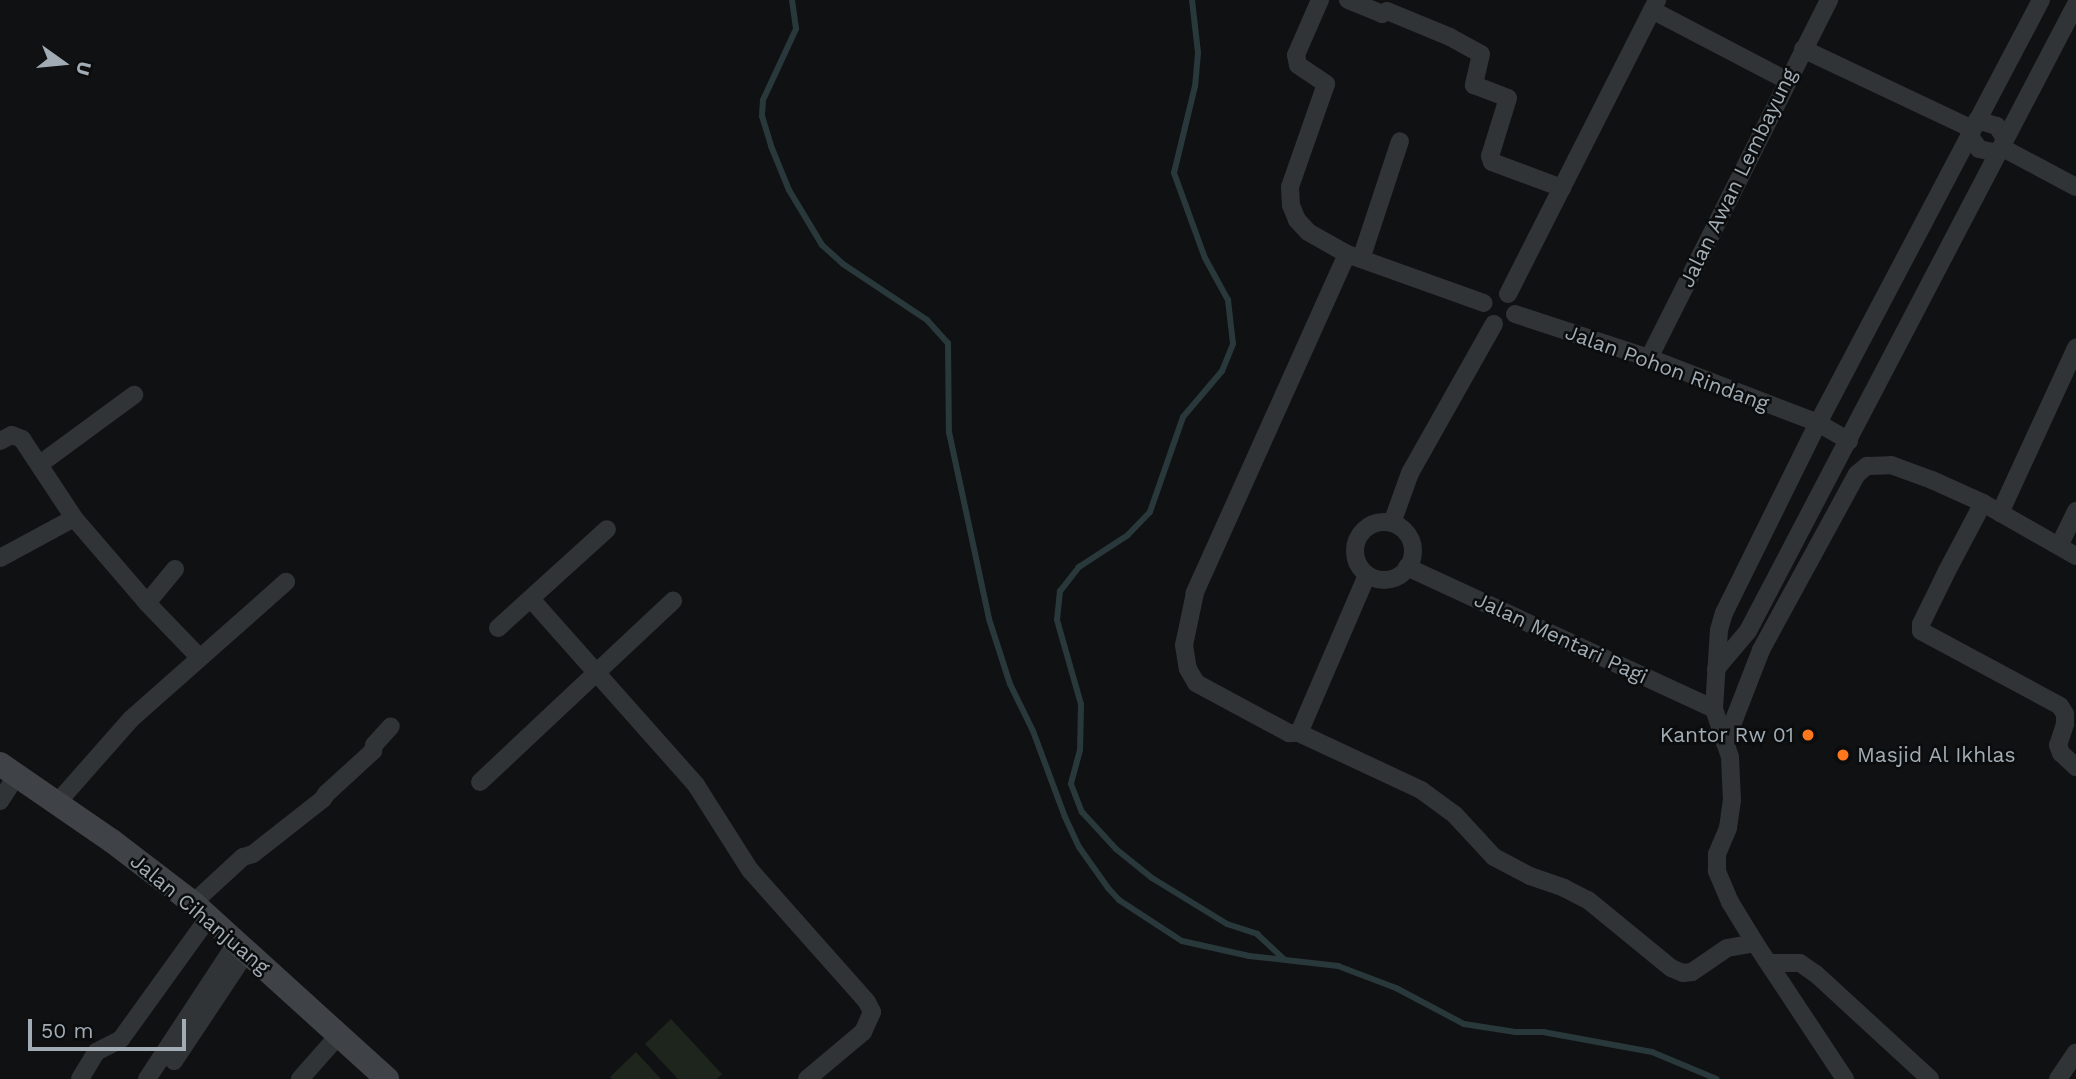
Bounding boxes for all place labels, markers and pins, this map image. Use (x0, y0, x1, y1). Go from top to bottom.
place label: Kantor Rw 01 (1659, 722, 1794, 748)
marker: Kantor Rw 01 (1800, 727, 1816, 743)
place label: Masjid Al Ikhlas (1857, 742, 2017, 768)
marker: Masjid Al Ikhlas (1835, 747, 1851, 763)

